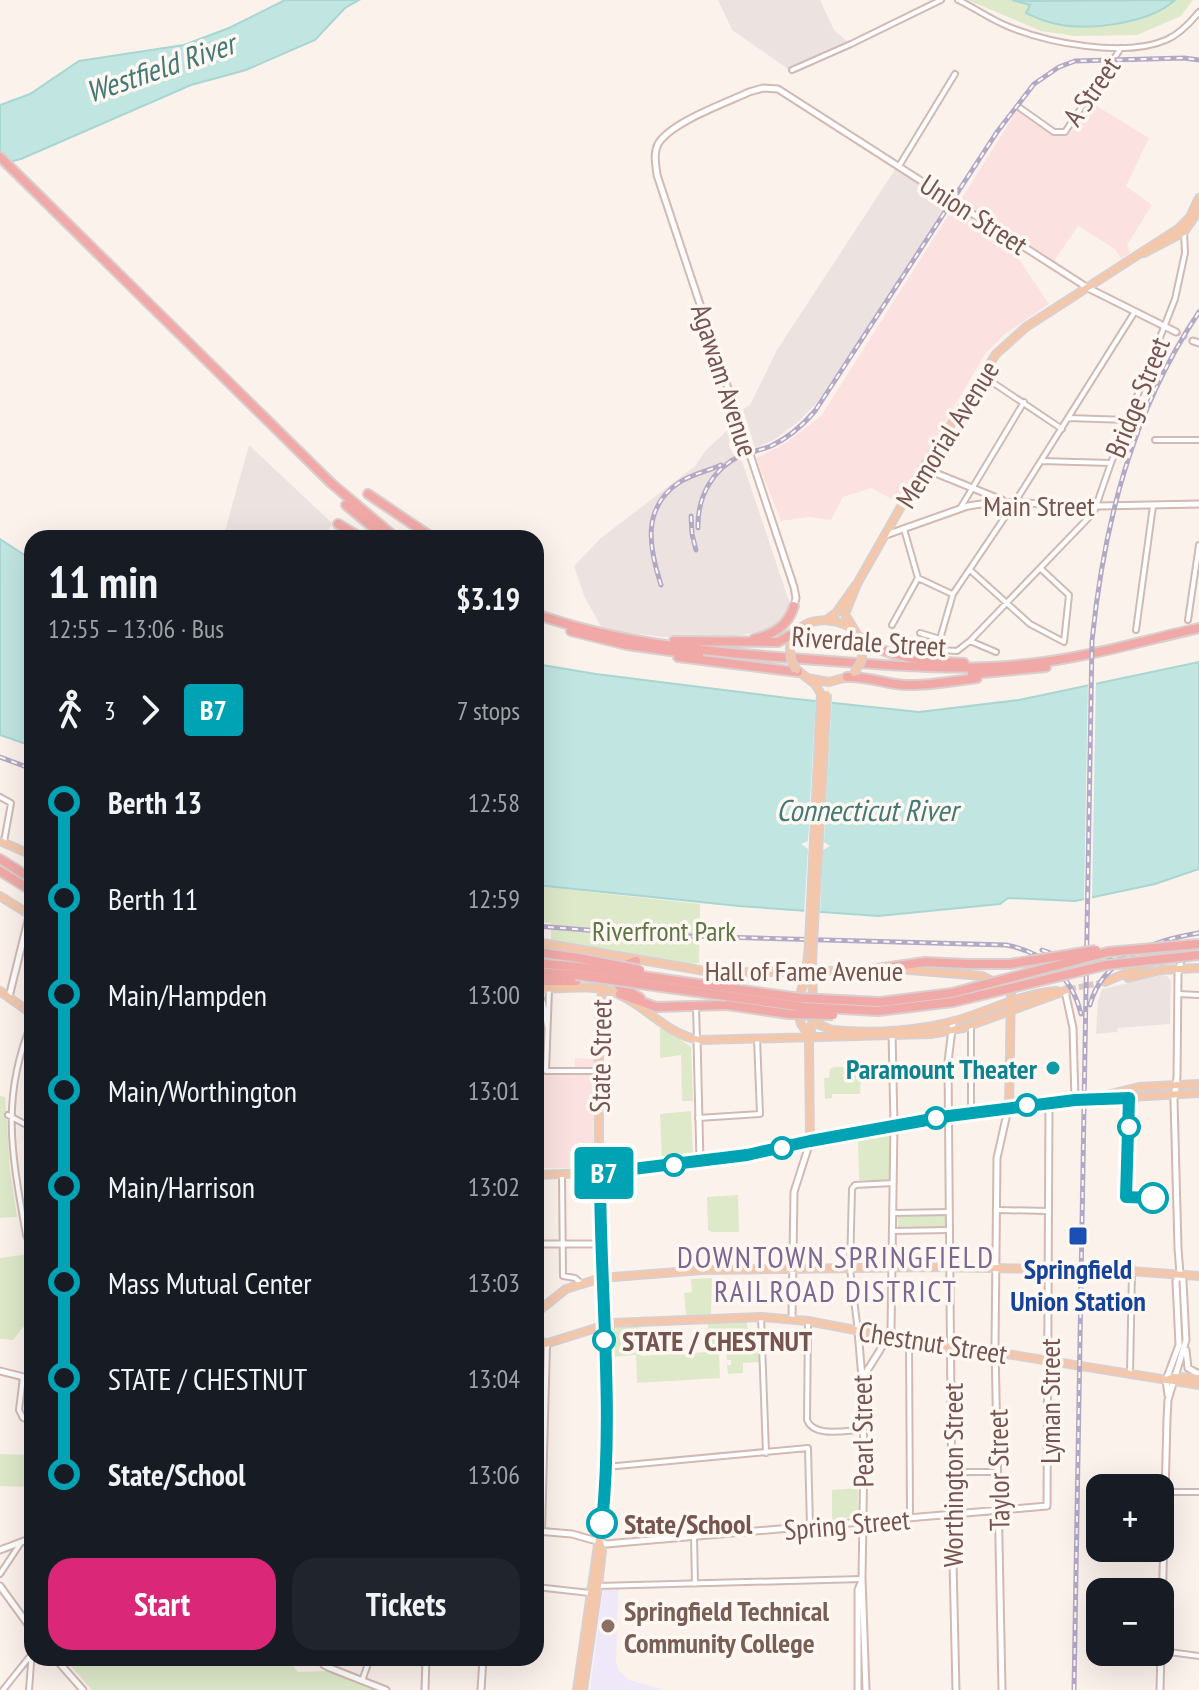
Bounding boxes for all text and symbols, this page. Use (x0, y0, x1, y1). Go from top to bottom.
water label: Westfield River (80, 22, 243, 111)
street label: A Street (1054, 49, 1128, 133)
street label: Union Street (913, 165, 1035, 263)
street label: Agawam Avenue (683, 299, 767, 461)
street label: Bridge Street (1096, 331, 1178, 463)
street label: Memorial Avenue (887, 353, 1007, 515)
street label: Main Street (983, 487, 1095, 524)
text: 11 min (48, 553, 158, 610)
text: $3.19 (456, 579, 520, 618)
text: 12:55 – 13:06 · Bus (48, 612, 224, 645)
street label: Riverdale Street (790, 617, 948, 665)
icon: walk (48, 688, 92, 732)
icon: forward (128, 688, 172, 732)
text: B7 (200, 691, 227, 728)
text: 3 (104, 694, 116, 727)
text: 7 stops (457, 694, 520, 727)
text: Berth 13 (108, 783, 202, 822)
text: 12:58 (468, 786, 520, 819)
water label: Connecticut River (776, 790, 961, 829)
text: Berth 11 (108, 879, 198, 918)
text: 12:59 (468, 882, 520, 915)
park label: Riverfront Park (592, 912, 736, 949)
street label: Hall of Fame Avenue (705, 952, 903, 989)
text: Main/Hampden (108, 975, 267, 1014)
text: 13:00 (468, 978, 520, 1011)
street label: State Street (581, 998, 619, 1113)
place label: Paramount Theater (846, 1050, 1038, 1087)
marker: Paramount Theater (1044, 1059, 1062, 1077)
text: Main/Worthington (108, 1071, 297, 1110)
text: 13:01 (468, 1074, 520, 1107)
unlabelled marker (1016, 1094, 1038, 1116)
unlabelled marker (925, 1107, 947, 1129)
unlabelled marker (1118, 1116, 1140, 1138)
unlabelled marker (771, 1137, 793, 1159)
line badge: B7 (568, 1147, 640, 1199)
text: B7 (590, 1154, 618, 1191)
unlabelled marker (663, 1154, 685, 1176)
text: Main/Harrison (108, 1167, 255, 1206)
text: 13:02 (468, 1170, 520, 1203)
unlabelled marker (1138, 1183, 1168, 1213)
marker: Springfield Union Station (1067, 1225, 1089, 1247)
district label: DOWNTOWN SPRINGFIELD RAILROAD DISTRICT (677, 1237, 995, 1310)
place label: Springfield Union Station (1010, 1250, 1146, 1319)
text: Mass Mutual Center (108, 1263, 312, 1302)
text: 13:03 (468, 1266, 520, 1299)
street label: Chestnut Street (856, 1312, 1010, 1372)
place label: STATE / CHESTNUT (622, 1322, 813, 1359)
marker: STATE / CHESTNUT (593, 1329, 615, 1351)
street label: Lyman Street (1031, 1338, 1068, 1464)
text: STATE / CHESTNUT (108, 1359, 307, 1398)
text: 13:04 (468, 1362, 520, 1395)
street label: Pearl Street (843, 1374, 881, 1488)
street label: Worthington Street (934, 1382, 971, 1567)
street label: Taylor Street (978, 1408, 1018, 1531)
text: State/School (108, 1455, 245, 1494)
text: 13:06 (468, 1458, 520, 1491)
map controls (1086, 1474, 1174, 1666)
button: + (1086, 1474, 1174, 1562)
street label: Spring Street (783, 1500, 912, 1548)
place label: State/School (624, 1505, 752, 1542)
marker: State/School (587, 1508, 617, 1538)
button: Start (48, 1558, 276, 1650)
button: Tickets (292, 1558, 520, 1650)
button: − (1086, 1578, 1174, 1666)
place label: Springfield Technical Community College (624, 1592, 829, 1661)
marker: Springfield Technical Community College (599, 1617, 617, 1635)

